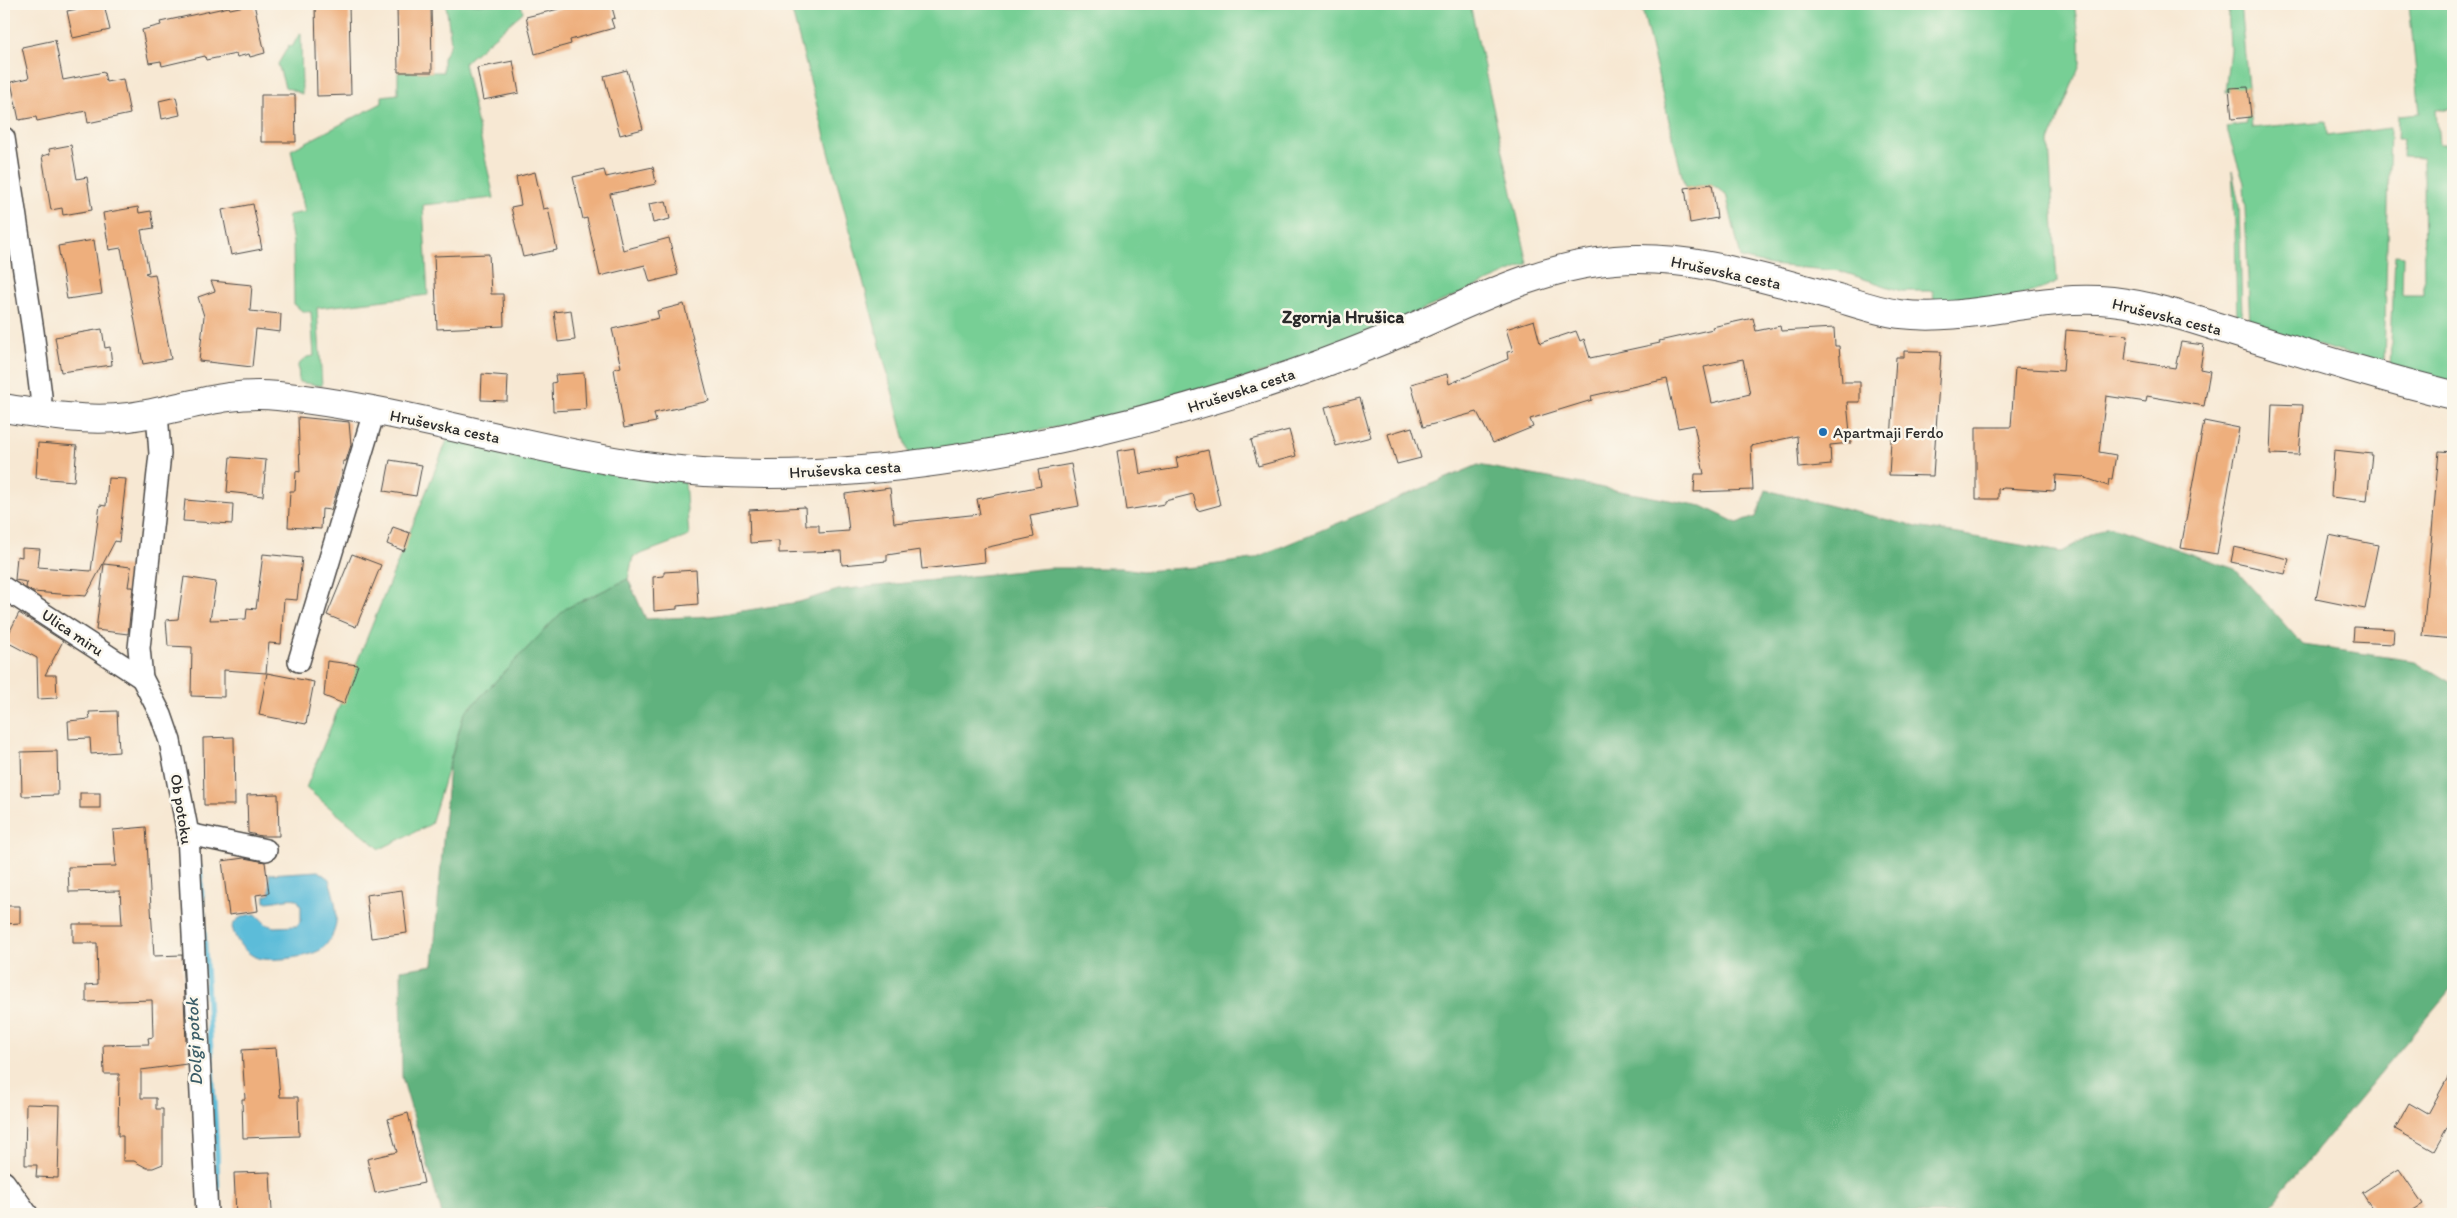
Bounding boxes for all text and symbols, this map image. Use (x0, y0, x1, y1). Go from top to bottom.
street label: Hruševska cesta (1669, 252, 1783, 293)
street label: Hruševska cesta (2110, 294, 2224, 339)
district label: Zgornja Hrušica (1282, 306, 1404, 328)
street label: Hruševska cesta (1185, 364, 1297, 417)
street label: Hruševska cesta (388, 406, 502, 447)
place label: Apartmaji Ferdo (1833, 423, 1944, 442)
marker: Apartmaji Ferdo (1817, 426, 1829, 438)
street label: Hruševska cesta (789, 457, 901, 482)
street label: Ulica miru (38, 605, 107, 660)
street label: Ob potoku (167, 773, 196, 846)
water label: Dolgi potok (181, 996, 207, 1086)

